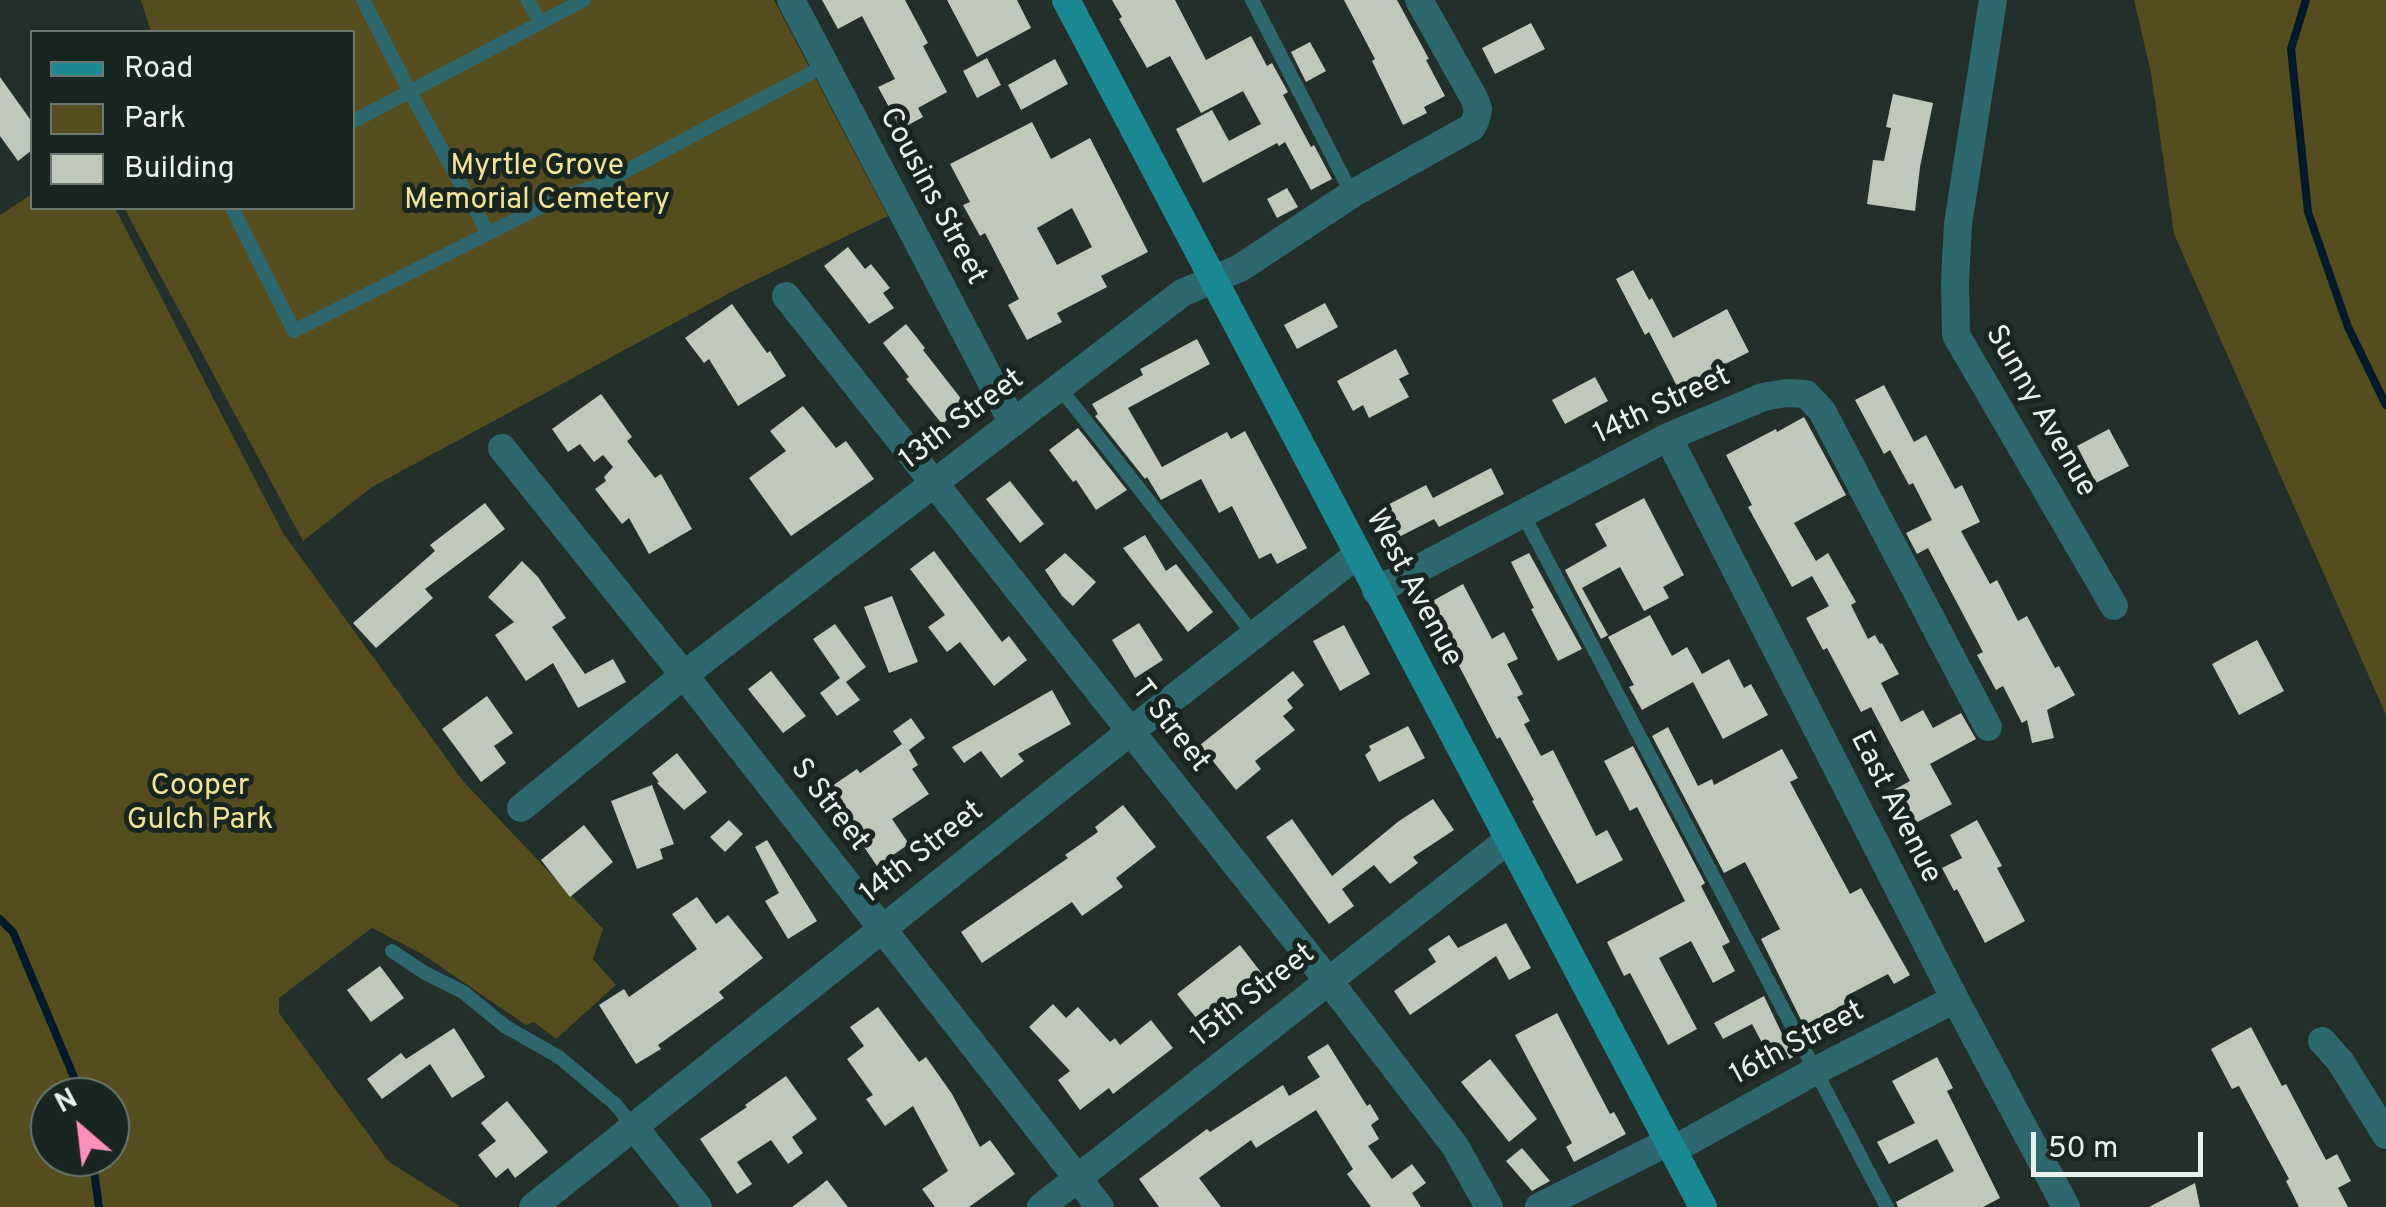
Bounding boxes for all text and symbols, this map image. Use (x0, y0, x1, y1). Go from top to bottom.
legend (30, 30, 355, 210)
text: Road (124, 51, 193, 88)
text: Park (124, 101, 186, 138)
street label: Cousins Street (869, 102, 993, 292)
park label: Myrtle Grove Memorial Cemetery (404, 150, 670, 220)
text: Building (124, 151, 235, 188)
street label: Sunny Avenue (1975, 320, 2103, 504)
street label: 14th Street (1589, 360, 1737, 454)
street label: 13th Street (894, 363, 1032, 479)
street label: West Avenue (1356, 504, 1468, 674)
street label: T Street (1122, 674, 1216, 780)
street label: East Avenue (1840, 726, 1948, 890)
street label: S Street (781, 753, 875, 859)
park label: Cooper Gulch Park (127, 770, 273, 840)
street label: 14th Street (854, 795, 992, 913)
street label: 15th Street (1185, 938, 1323, 1056)
street label: 16th Street (1725, 995, 1871, 1095)
north arrow (30, 1077, 130, 1177)
text: N (50, 1082, 84, 1123)
scale bar (2036, 1112, 2208, 1174)
text: 50 m (2048, 1131, 2118, 1168)

